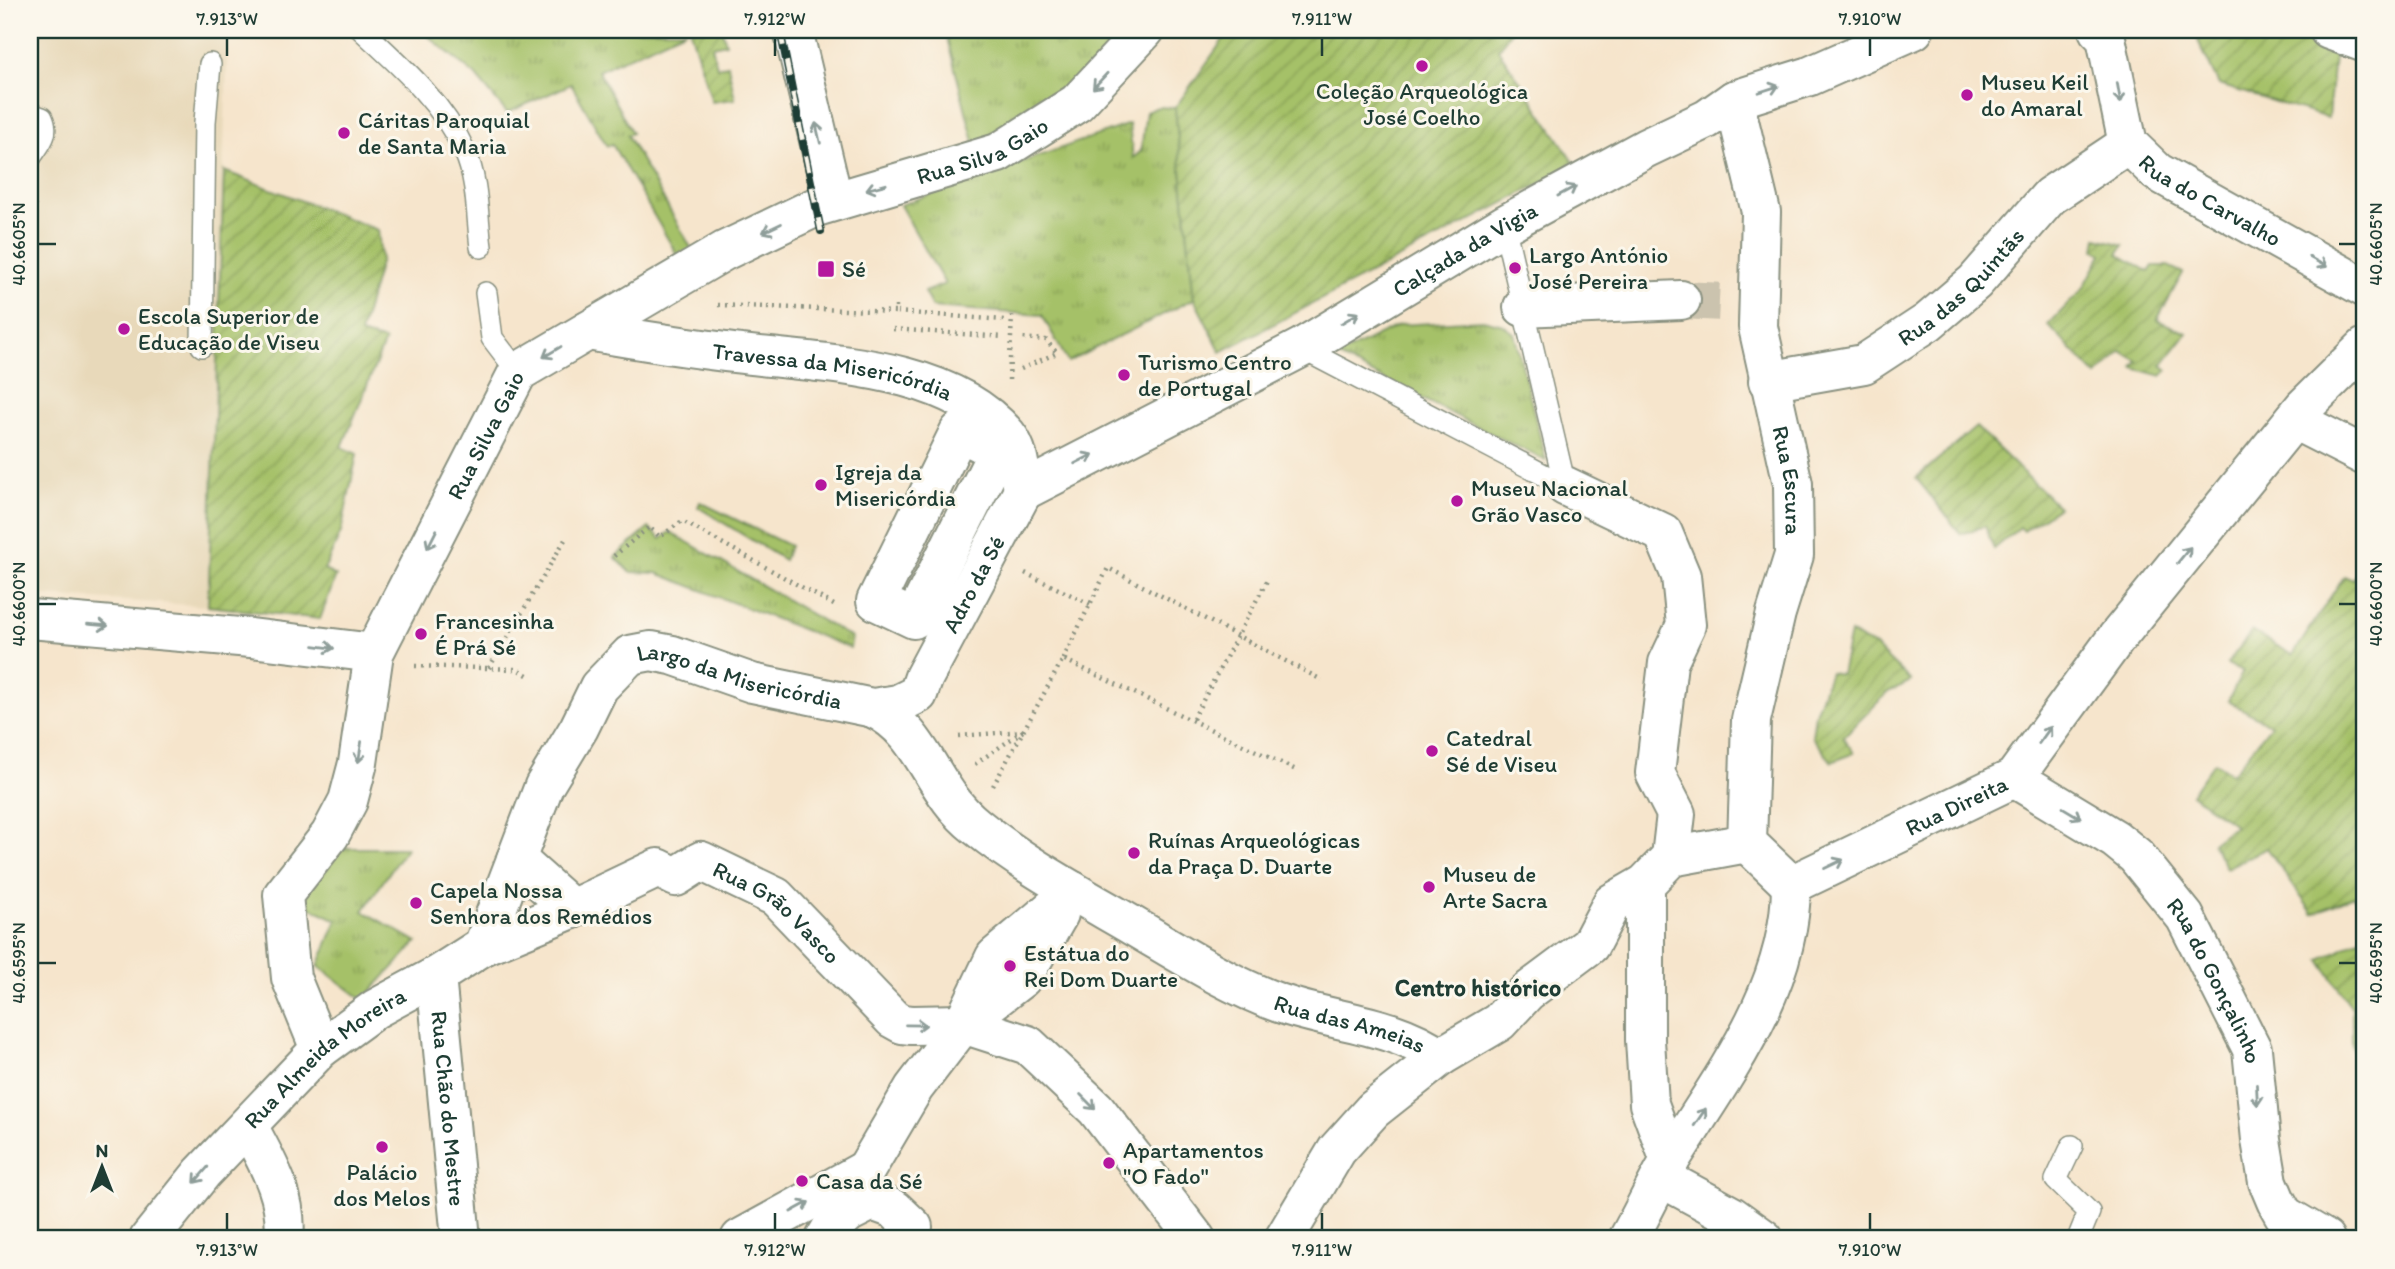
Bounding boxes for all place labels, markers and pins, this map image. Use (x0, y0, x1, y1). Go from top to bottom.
marker: Coleção Arqueológica José Coelho (1414, 58, 1430, 74)
place label: Museu Keil do Amaral (1981, 68, 2089, 122)
place label: Coleção Arqueológica José Coelho (1316, 77, 1528, 131)
marker: Museu Keil do Amaral (1959, 87, 1975, 103)
place label: Cáritas Paroquial de Santa Maria (358, 106, 530, 160)
marker: Cáritas Paroquial de Santa Maria (336, 125, 352, 141)
place label: Largo António José Pereira (1529, 241, 1668, 295)
place label: Sé (842, 255, 866, 283)
marker: Sé (816, 259, 836, 279)
marker: Largo António José Pereira (1507, 260, 1523, 276)
place label: Escola Superior de Educação de Viseu (138, 302, 320, 356)
marker: Escola Superior de Educação de Viseu (116, 321, 132, 337)
place label: Turismo Centro de Portugal (1138, 348, 1292, 402)
marker: Turismo Centro de Portugal (1116, 367, 1132, 383)
place label: Igreja da Misericórdia (835, 458, 956, 512)
place label: Museu Nacional Grão Vasco (1471, 474, 1628, 528)
marker: Igreja da Misericórdia (813, 477, 829, 493)
marker: Museu Nacional Grão Vasco (1449, 493, 1465, 509)
place label: Francesinha É Prá Sé (435, 607, 554, 661)
marker: Francesinha É Prá Sé (413, 626, 429, 642)
place label: Catedral Sé de Viseu (1446, 724, 1558, 778)
marker: Catedral Sé de Viseu (1424, 743, 1440, 759)
place label: Ruínas Arqueológicas da Praça D. Duarte (1148, 826, 1360, 880)
marker: Ruínas Arqueológicas da Praça D. Duarte (1126, 845, 1142, 861)
place label: Museu de Arte Sacra (1443, 860, 1548, 914)
place label: Capela Nossa Senhora dos Remédios (430, 876, 652, 930)
marker: Museu de Arte Sacra (1421, 879, 1437, 895)
marker: Capela Nossa Senhora dos Remédios (408, 895, 424, 911)
place label: Estátua do Rei Dom Duarte (1024, 939, 1178, 993)
marker: Estátua do Rei Dom Duarte (1002, 958, 1018, 974)
place label: Apartamentos "O Fado" (1123, 1136, 1264, 1190)
marker: Palácio dos Melos (374, 1139, 390, 1155)
marker: Apartamentos "O Fado" (1101, 1155, 1117, 1171)
place label: Palácio dos Melos (333, 1158, 431, 1212)
place label: Casa da Sé (816, 1167, 923, 1195)
marker: Casa da Sé (794, 1173, 810, 1189)

